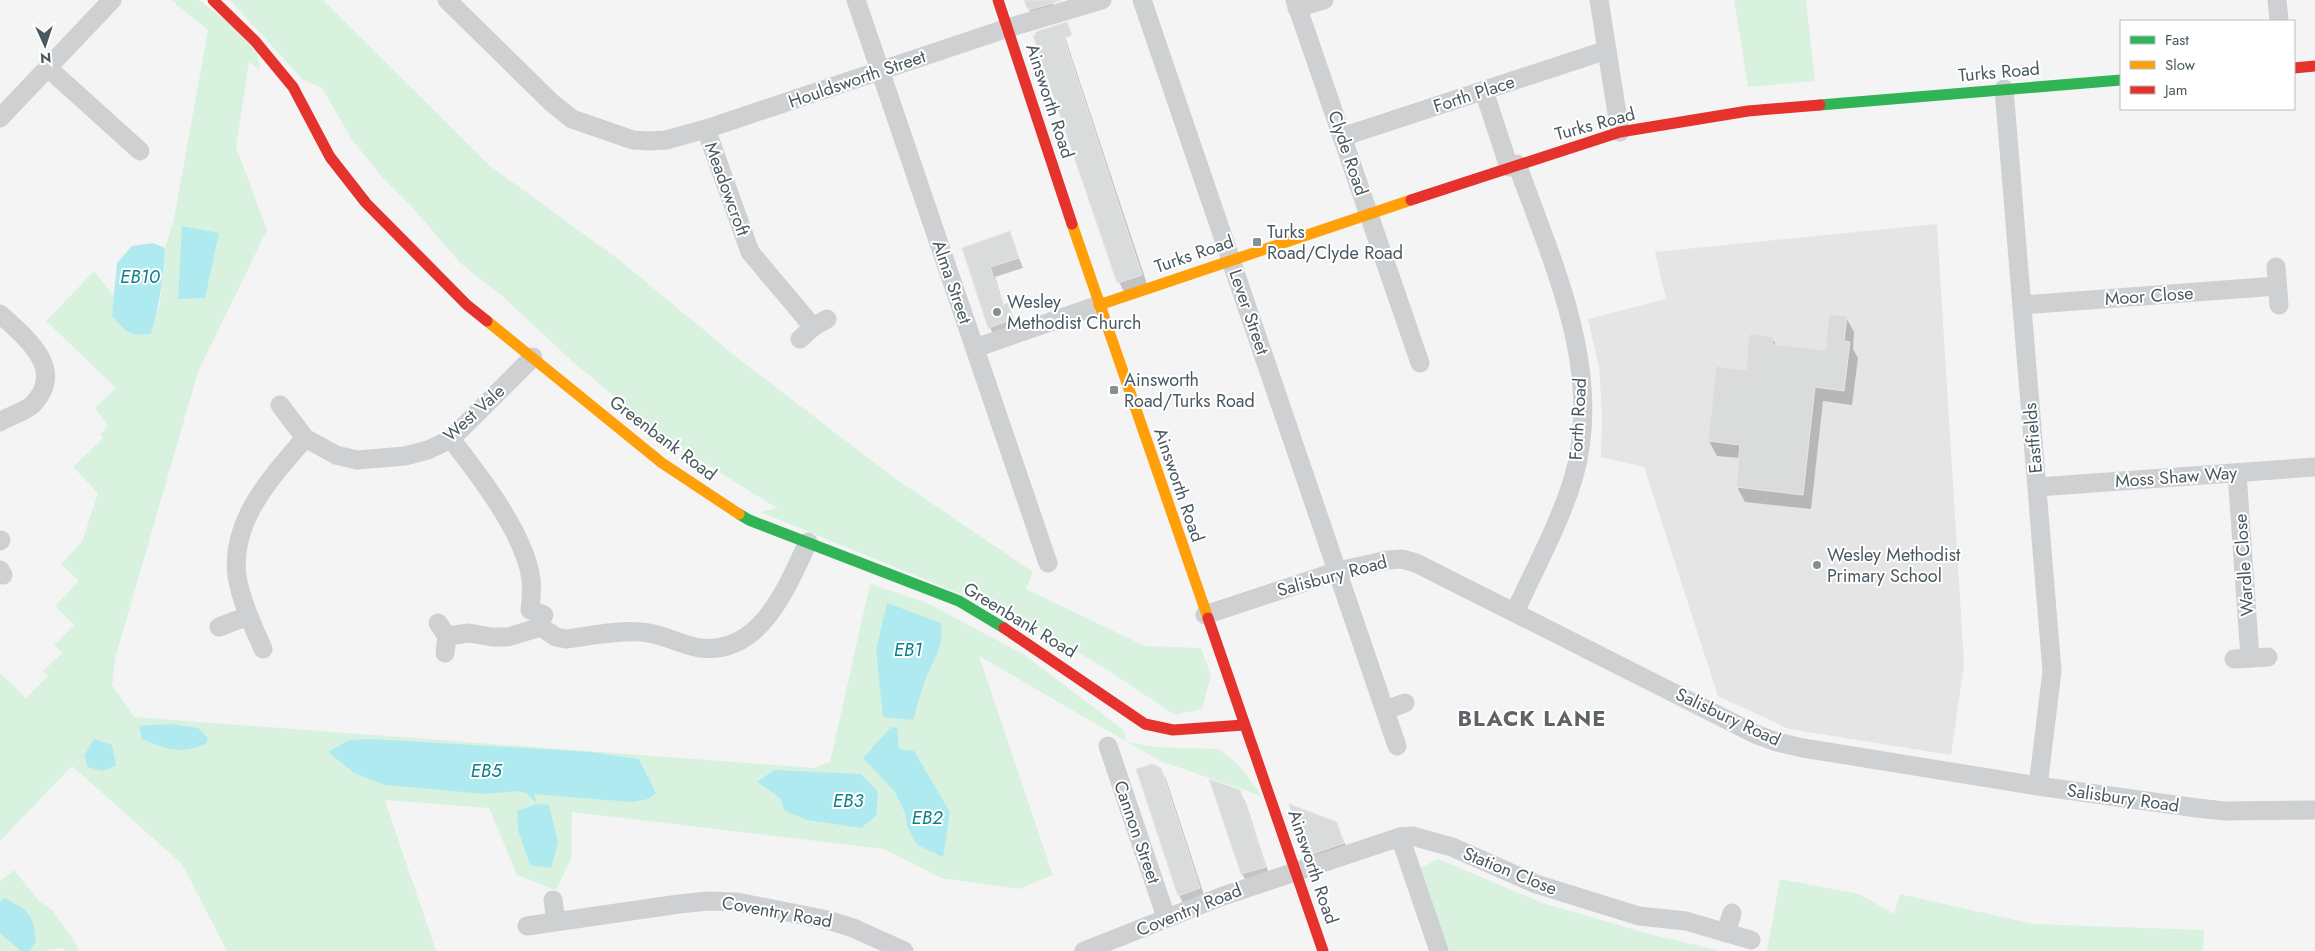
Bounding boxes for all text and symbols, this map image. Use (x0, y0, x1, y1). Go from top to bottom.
north arrow (20, 20, 70, 70)
legend (2120, 20, 2295, 110)
text: Fast (2165, 29, 2189, 51)
street label: Ainsworth Road (1019, 40, 1081, 162)
street label: Houldsworth Street (785, 43, 930, 115)
text: N (40, 48, 52, 68)
text: Slow (2165, 54, 2196, 76)
street label: Turks Road (1957, 55, 2041, 89)
street label: Forth Place (1430, 69, 1518, 119)
text: Jam (2163, 79, 2188, 101)
street label: Turks Road (1552, 101, 1638, 147)
street label: Clyde Road (1321, 107, 1375, 199)
street label: Meadowcroft (698, 138, 756, 240)
place label: Turks Road/Clyde Road (1267, 219, 1403, 266)
street label: Turks Road (1151, 228, 1237, 280)
marker: Turks Road/Clyde Road (1251, 236, 1263, 248)
street label: Alma Street (926, 237, 979, 328)
water label: EB10 (120, 263, 161, 290)
street label: Lever Street (1222, 266, 1276, 359)
street label: Moor Close (2104, 280, 2194, 312)
place label: Wesley Methodist Church (1007, 289, 1142, 336)
marker: Wesley Methodist Church (991, 306, 1003, 318)
place label: Ainsworth Road/Turks Road (1124, 367, 1255, 414)
street label: Forth Road (1563, 377, 1593, 461)
street label: West Vale (438, 378, 510, 448)
marker: Ainsworth Road/Turks Road (1108, 384, 1120, 396)
street label: Greenbank Road (604, 389, 722, 487)
street label: Eastfields (2017, 402, 2049, 474)
street label: Ainsworth Road (1147, 424, 1211, 546)
street label: Moss Shaw Way (2114, 460, 2238, 494)
street label: Wardle Close (2227, 513, 2261, 617)
place label: Wesley Methodist Primary School (1827, 542, 1961, 589)
street label: Salisbury Road (1274, 549, 1390, 603)
marker: Wesley Methodist Primary School (1811, 559, 1823, 571)
street label: Greenbank Road (958, 576, 1082, 664)
water label: EB1 (894, 636, 922, 663)
street label: Salisbury Road (1671, 681, 1785, 753)
district label: BLACK LANE (1458, 702, 1606, 734)
water label: EB5 (471, 757, 503, 784)
street label: Cannon Street (1107, 777, 1167, 888)
street label: Salisbury Road (2065, 777, 2181, 819)
water label: EB3 (833, 787, 864, 814)
water label: EB2 (912, 804, 943, 831)
street label: Ainsworth Road (1281, 806, 1345, 928)
street label: Station Close (1459, 840, 1561, 902)
street label: Coventry Road (1132, 877, 1246, 943)
street label: Coventry Road (720, 890, 834, 934)

